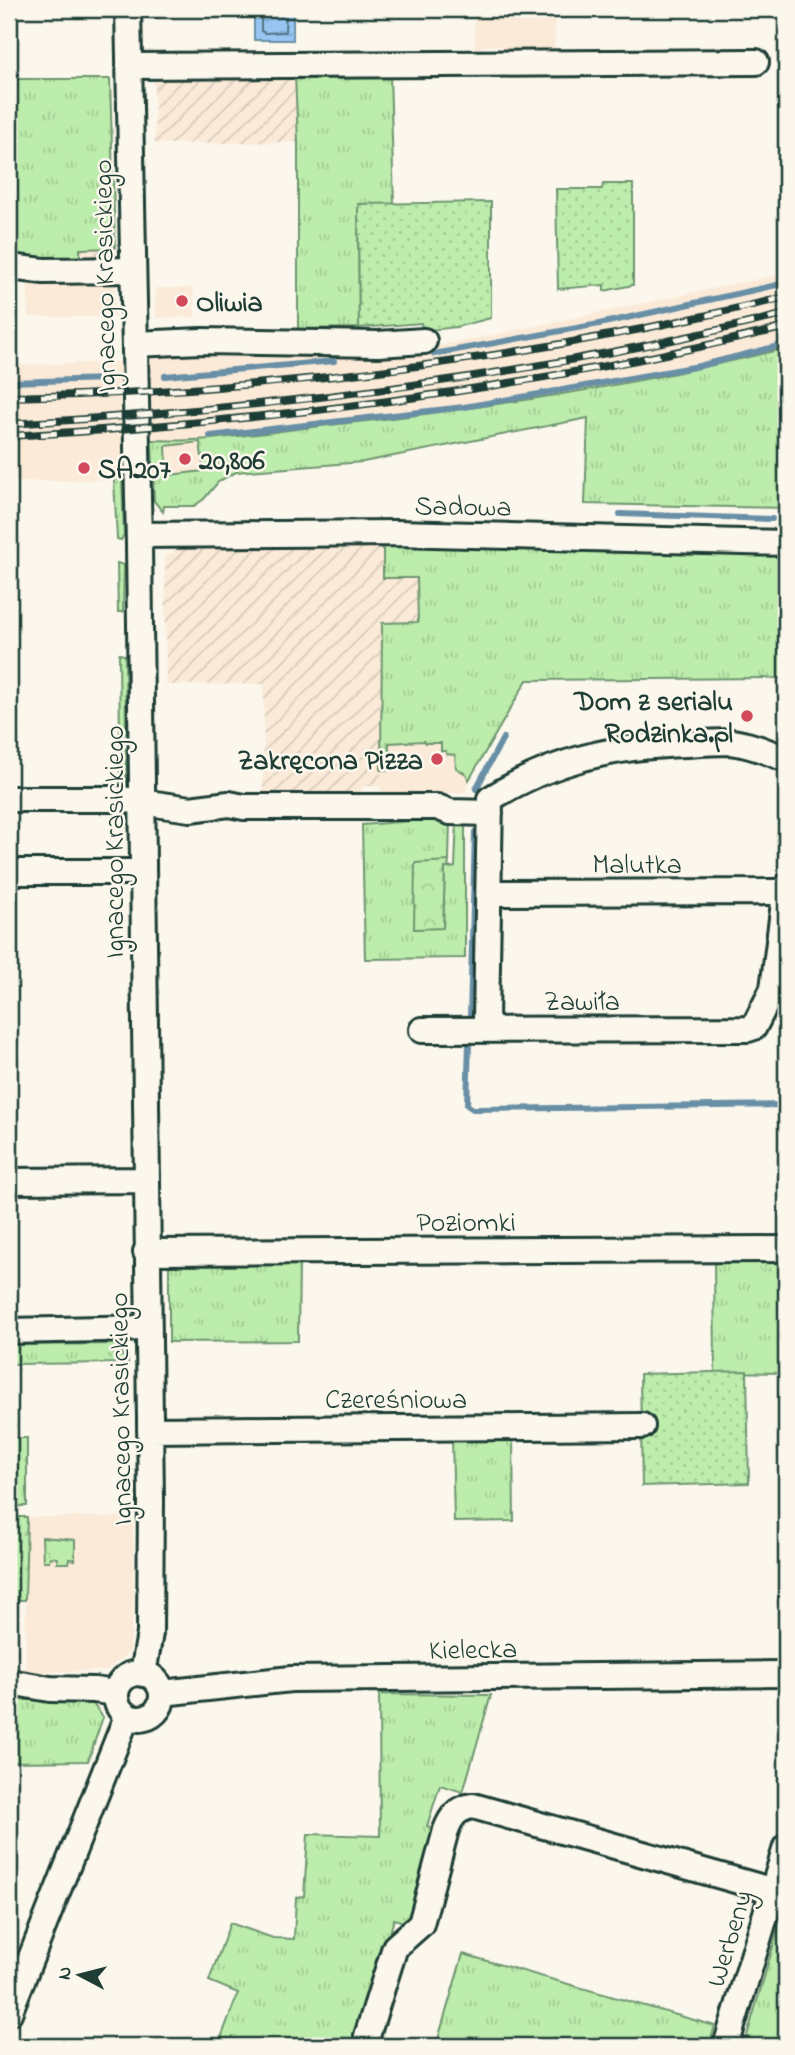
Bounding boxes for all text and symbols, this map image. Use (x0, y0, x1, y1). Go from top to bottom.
street label: Ignacego Krasickiego (84, 159, 129, 393)
place label: Oliwia (196, 284, 263, 325)
marker: Oliwia (174, 293, 190, 309)
place label: 20,806 (198, 442, 265, 483)
place label: SA207 (98, 451, 171, 492)
marker: 20,806 (177, 451, 193, 467)
marker: SA207 (76, 460, 92, 476)
street label: Sadowa (414, 487, 512, 530)
place label: Dom z serialu Rodzinka.pl (572, 683, 733, 756)
marker: Dom z serialu Rodzinka.pl (739, 708, 755, 724)
street label: Ignacego Krasickiego (96, 725, 137, 959)
place label: Zakręcona Pizza (237, 742, 423, 783)
marker: Zakręcona Pizza (429, 751, 445, 767)
street label: Malutka (592, 846, 682, 887)
street label: Zawiła (544, 983, 620, 1024)
street label: Poziomki (416, 1204, 516, 1245)
street label: Ignacego Krasickiego (100, 1292, 145, 1526)
street label: Czereśniowa (325, 1381, 467, 1422)
street label: Kielecka (429, 1630, 518, 1673)
street label: Werbeny (697, 1885, 766, 1993)
north arrow (46, 1940, 116, 2010)
text: N (51, 1965, 80, 1981)

